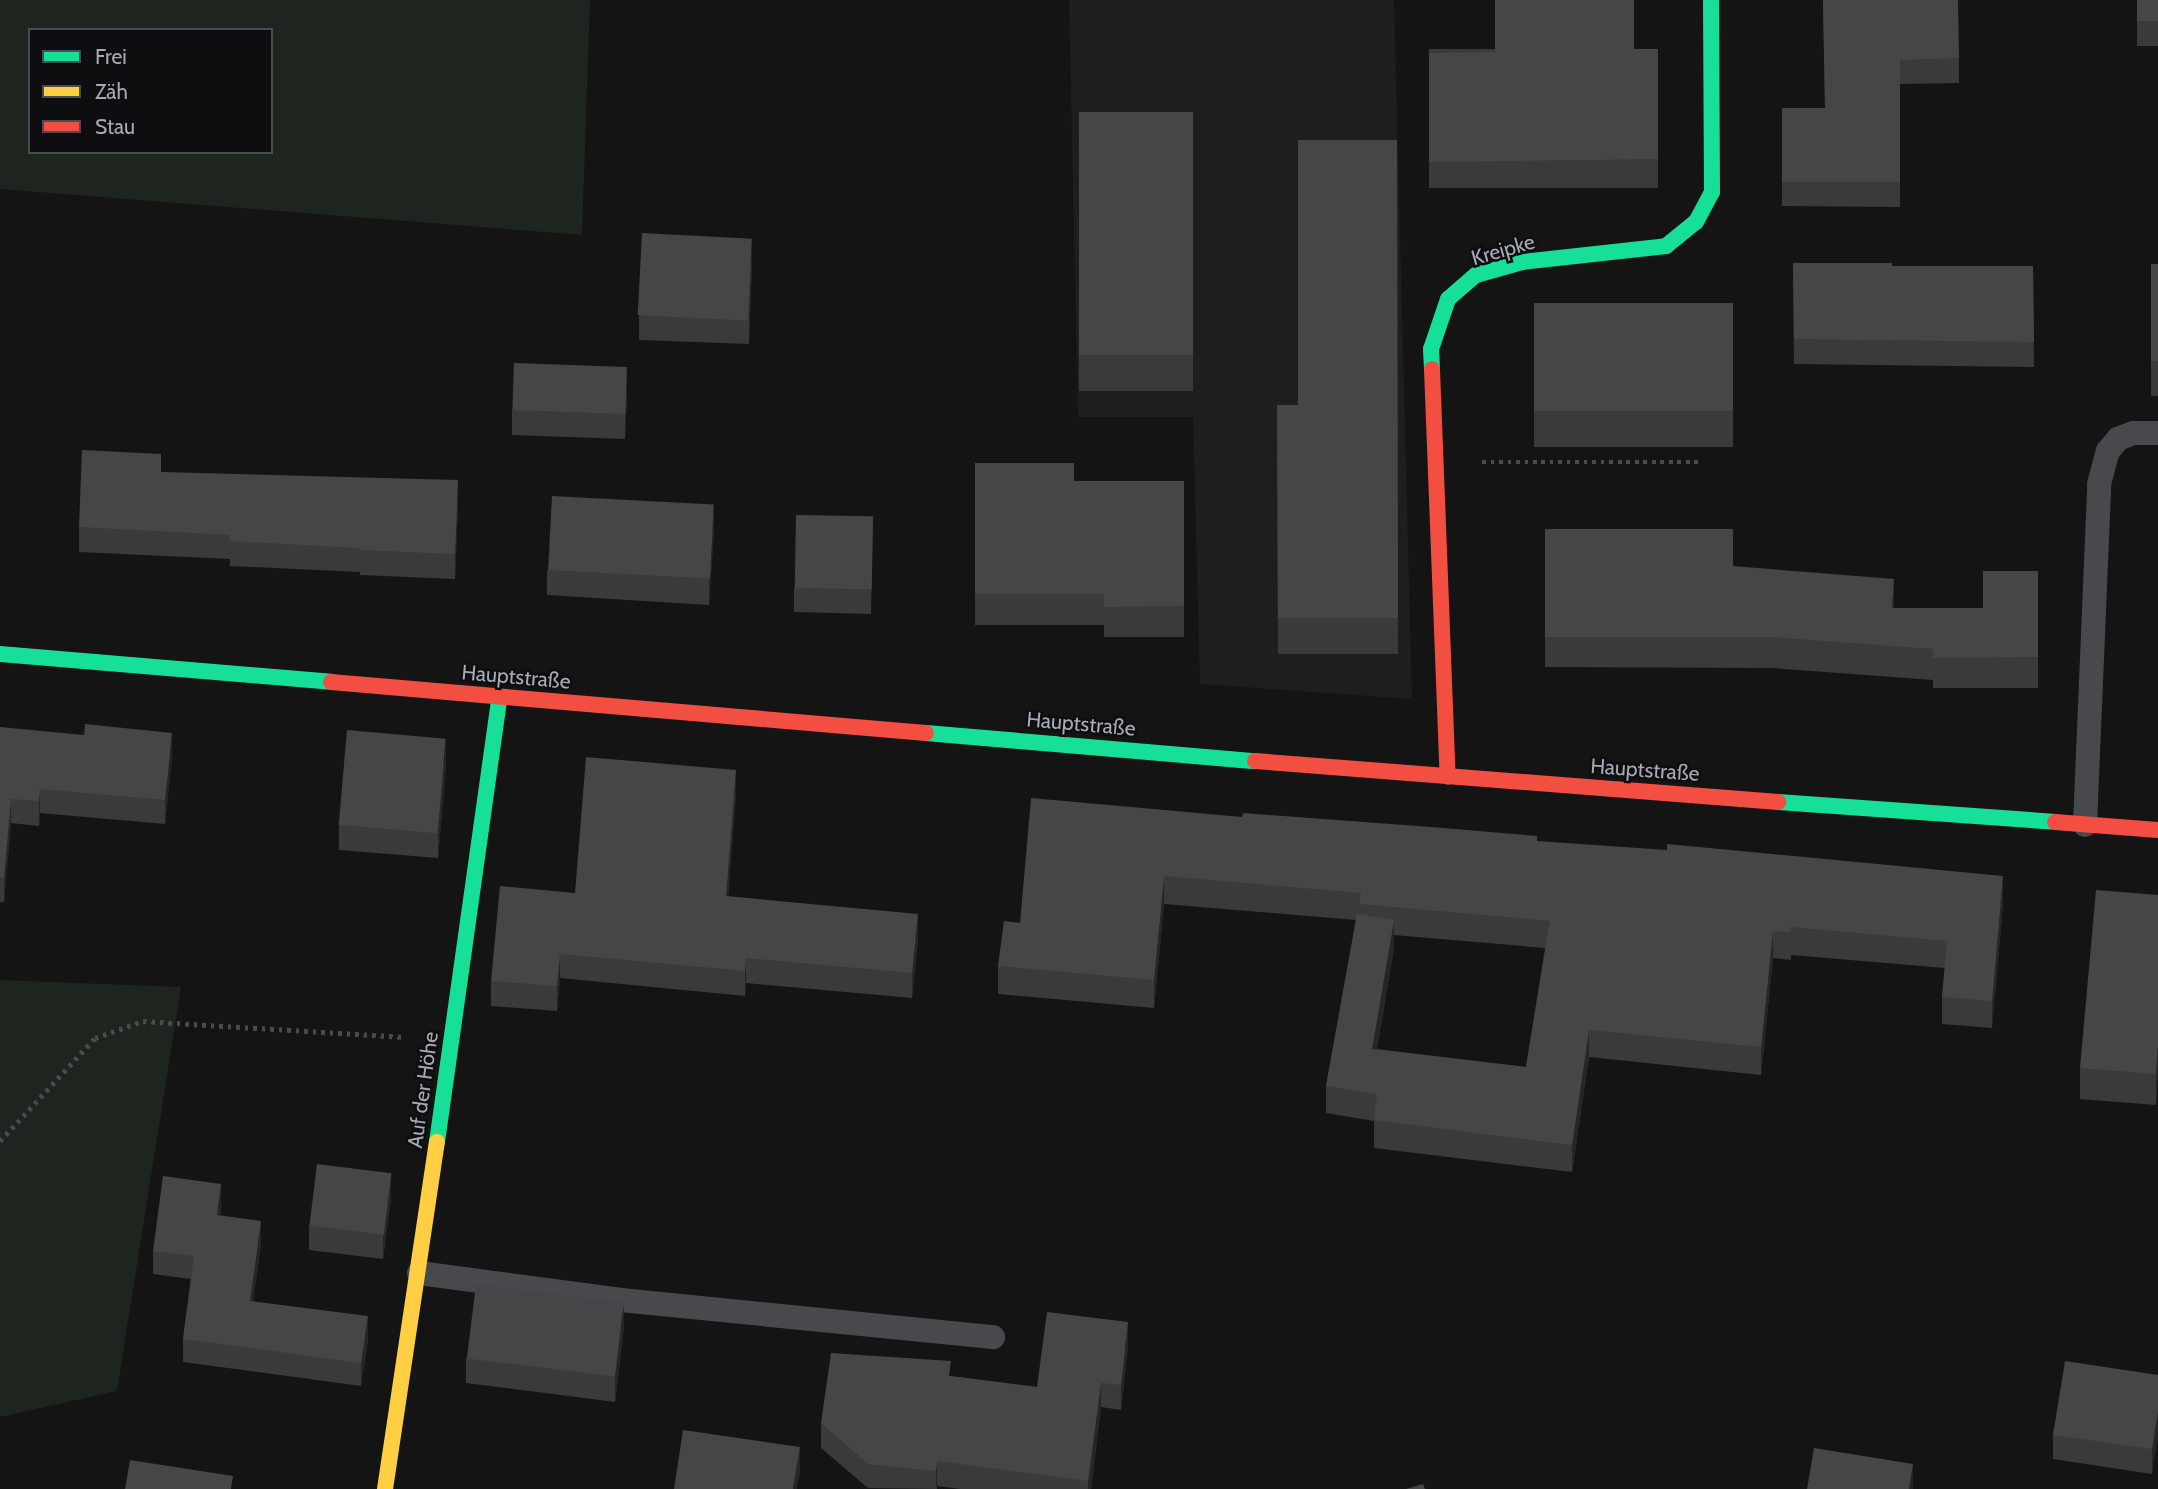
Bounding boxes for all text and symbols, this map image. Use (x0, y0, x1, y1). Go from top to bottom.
legend (28, 28, 273, 154)
text: Frei (95, 44, 127, 69)
text: Zäh (95, 79, 128, 104)
text: Stau (95, 114, 135, 139)
street label: Kreipke (1468, 229, 1538, 271)
street label: Hauptstraße (460, 660, 572, 694)
street label: Hauptstraße (1025, 707, 1137, 741)
street label: Hauptstraße (1590, 754, 1700, 786)
street label: Auf der Höhe (402, 1030, 444, 1150)

